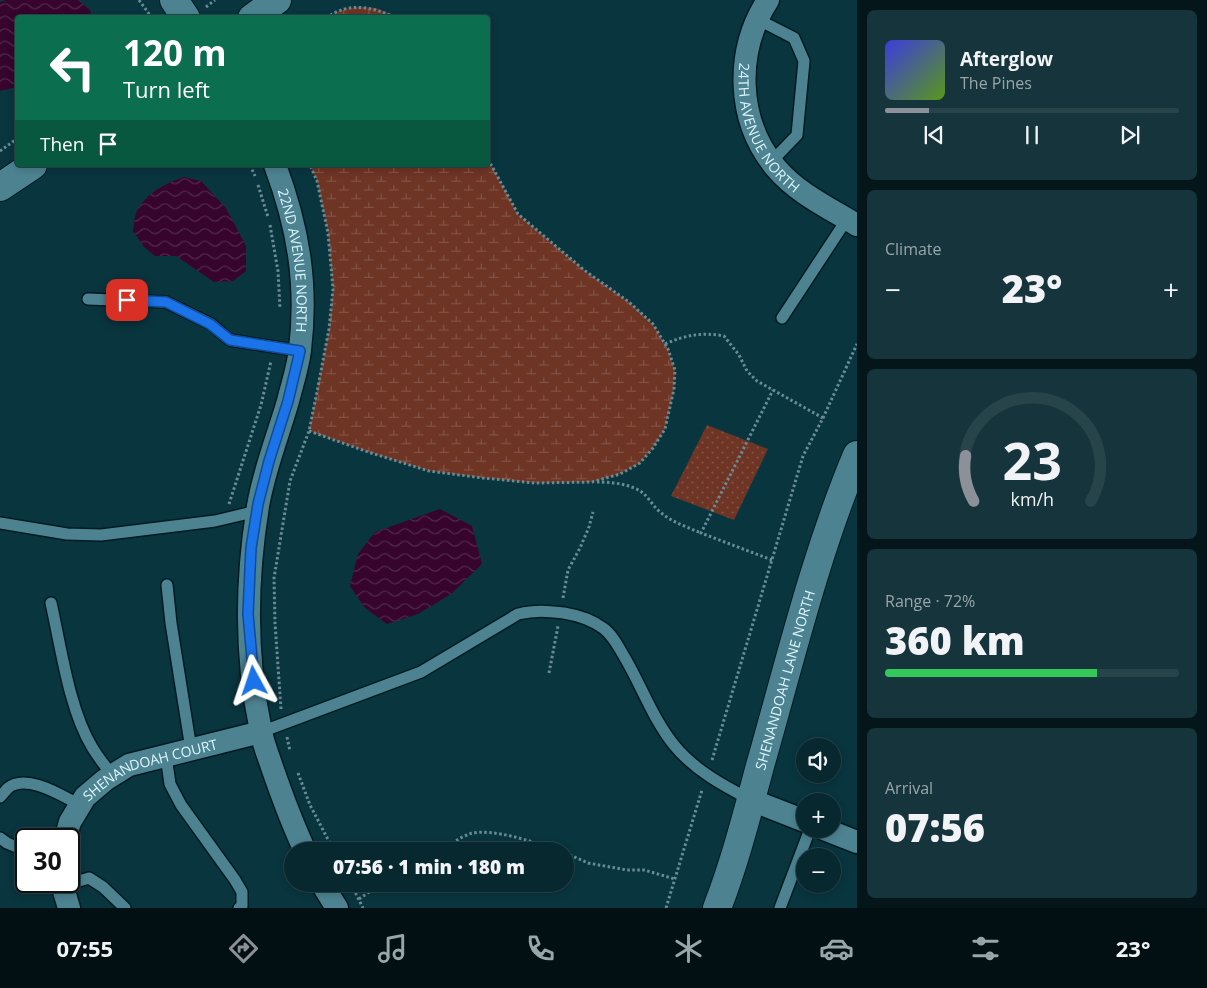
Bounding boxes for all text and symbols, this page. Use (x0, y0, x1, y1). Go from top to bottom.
text: 120 m (123, 29, 227, 76)
icon: left (40, 35, 105, 100)
text: Afterglow (960, 46, 1053, 72)
street label: 24TH AVENUE NORTH (735, 62, 804, 196)
text: The Pines (960, 72, 1032, 94)
text: Turn left (123, 74, 210, 104)
icon: previous (920, 121, 948, 149)
icon: pause (1018, 121, 1046, 149)
icon: next (1116, 121, 1144, 149)
icon: arrive (94, 130, 122, 158)
text: Then (40, 131, 84, 157)
street label: 22ND AVENUE NORTH (274, 186, 312, 333)
text: Climate (885, 238, 942, 260)
text: 23° (1002, 262, 1062, 314)
text: − (885, 270, 901, 308)
text: + (1163, 270, 1179, 308)
pin (106, 279, 148, 321)
icon: arrive (113, 286, 141, 314)
text: 23 (1002, 424, 1062, 495)
text: km/h (1010, 487, 1054, 511)
street label: SHENANDOAH LANE NORTH (750, 588, 819, 772)
text: Range · 72% (885, 590, 975, 612)
text: 360 km (885, 614, 1025, 666)
position arrow (227, 654, 279, 706)
street label: SHENANDOAH COURT (78, 734, 219, 805)
map controls (796, 738, 841, 893)
button: sound (796, 738, 841, 783)
text: Arrival (885, 777, 933, 799)
button: + (796, 793, 841, 838)
text: 07:56 (885, 801, 985, 853)
speed limit sign: 30 (15, 828, 80, 893)
button: − (796, 848, 841, 893)
text: 07:56 · 1 min · 180 m (333, 854, 525, 880)
icon: directions (226, 931, 261, 966)
icon: music (375, 931, 410, 966)
icon: phone (523, 931, 558, 966)
icon: climate (671, 931, 706, 966)
icon: car (819, 931, 854, 966)
icon: filters (968, 931, 1003, 966)
text: 07:55 (57, 933, 113, 963)
text: 23° (1116, 933, 1150, 963)

